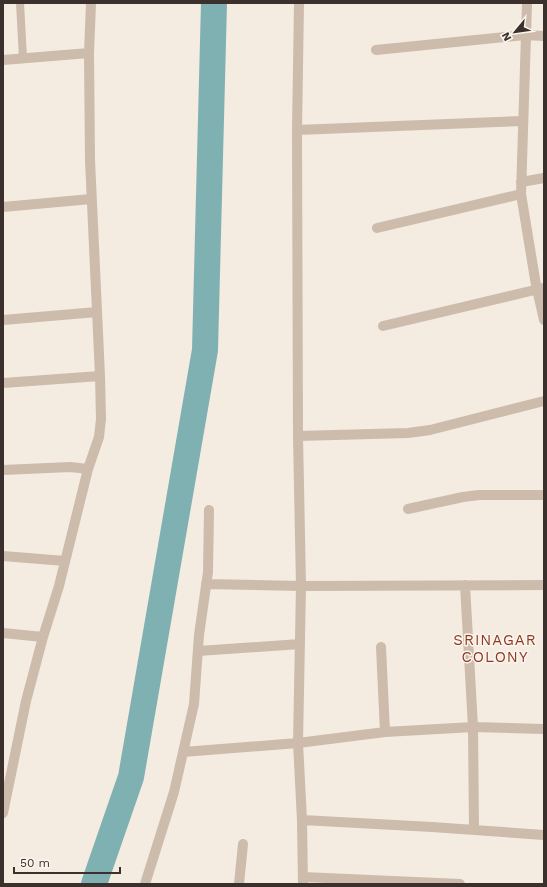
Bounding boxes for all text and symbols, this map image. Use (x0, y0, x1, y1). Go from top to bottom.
north arrow (495, 12, 535, 52)
text: N (499, 30, 514, 43)
district label: SRINAGAR COLONY (453, 631, 537, 666)
scale bar (14, 849, 120, 875)
text: 50 m (20, 856, 50, 870)

